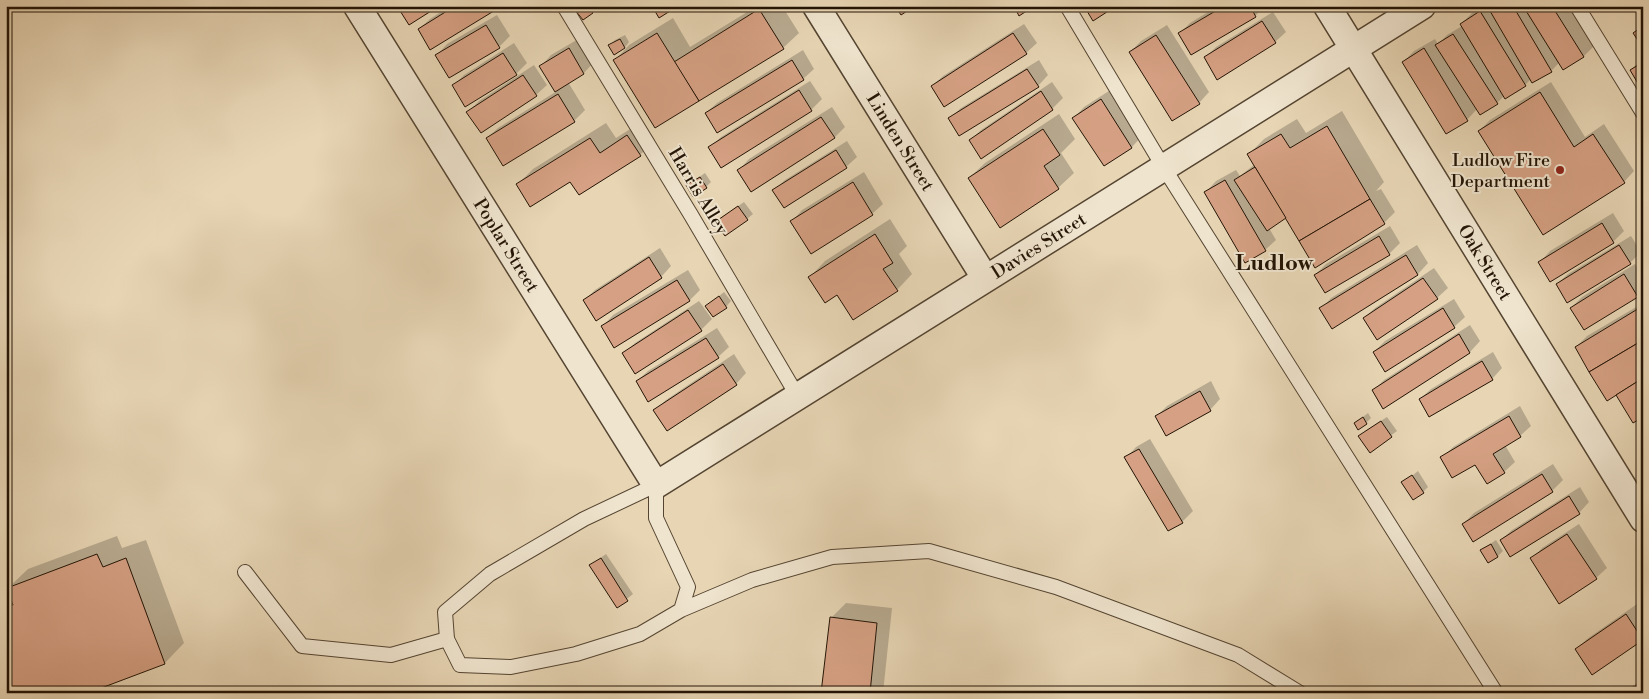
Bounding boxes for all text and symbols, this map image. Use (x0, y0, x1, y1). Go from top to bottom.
street label: Linden Street (861, 89, 940, 196)
street label: Harris Alley (663, 143, 733, 239)
place label: Ludlow Fire Department (1451, 149, 1551, 193)
marker: Ludlow Fire Department (1554, 164, 1566, 176)
street label: Poplar Street (468, 194, 545, 297)
street label: Davies Street (987, 207, 1091, 284)
street label: Oak Street (1453, 220, 1517, 305)
district label: Ludlow (1235, 250, 1314, 277)

